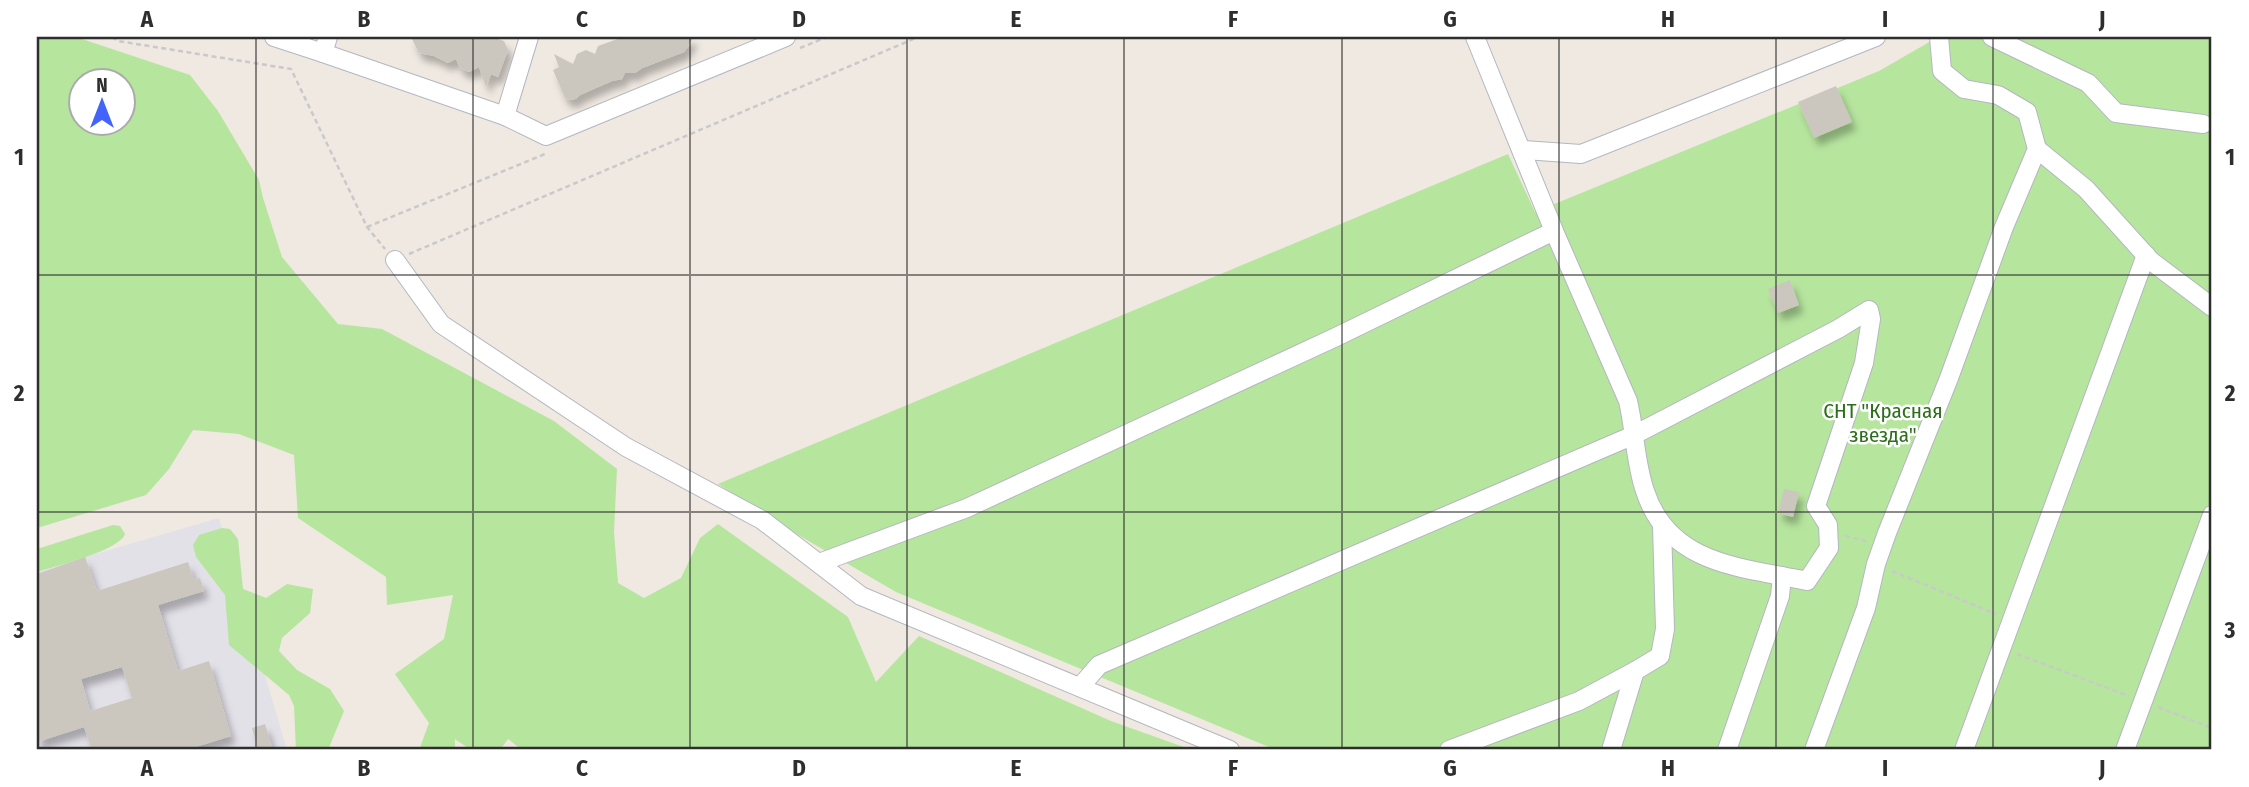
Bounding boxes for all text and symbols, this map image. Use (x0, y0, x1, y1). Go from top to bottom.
text: A (140, 5, 154, 33)
text: B (358, 5, 371, 33)
text: C (576, 5, 588, 33)
text: D (792, 5, 806, 33)
text: E (1011, 5, 1022, 33)
text: F (1228, 5, 1238, 33)
text: G (1443, 5, 1457, 33)
text: H (1661, 5, 1675, 33)
text: I (1882, 5, 1888, 33)
text: J (2098, 5, 2105, 33)
north arrow (66, 66, 136, 136)
text: N (96, 74, 108, 97)
text: 1 (14, 143, 24, 171)
text: 1 (2225, 143, 2235, 171)
text: 2 (13, 379, 25, 407)
text: 2 (2224, 379, 2236, 407)
park label: СНТ "Красная звезда" (1823, 398, 1943, 448)
text: 3 (13, 616, 25, 644)
text: 3 (2224, 616, 2236, 644)
text: A (140, 754, 154, 782)
text: B (358, 754, 371, 782)
text: C (576, 754, 588, 782)
text: D (792, 754, 806, 782)
text: E (1011, 754, 1022, 782)
text: F (1228, 754, 1238, 782)
text: G (1443, 754, 1457, 782)
text: H (1661, 754, 1675, 782)
text: I (1882, 754, 1888, 782)
text: J (2098, 754, 2105, 782)

